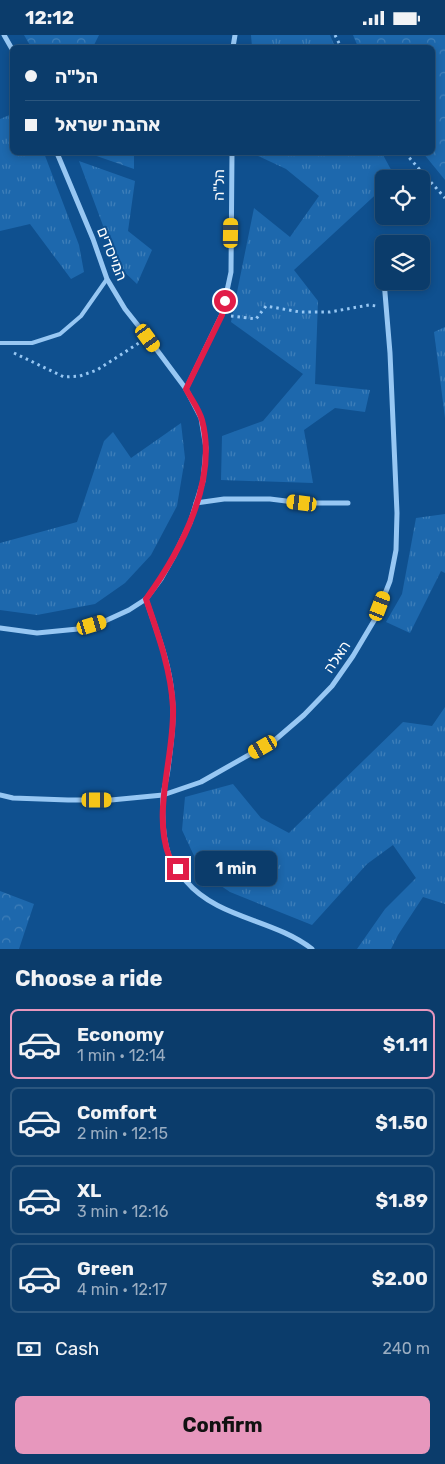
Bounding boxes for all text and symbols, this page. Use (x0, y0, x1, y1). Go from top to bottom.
text: 12:12 (25, 6, 74, 29)
text: הל"ה (55, 65, 98, 88)
text: אהבת ישראל (55, 113, 160, 136)
street label: הל"ה (210, 169, 228, 201)
map controls (375, 170, 430, 290)
button: locate (375, 170, 430, 225)
car (223, 218, 238, 248)
street label: המייסדים (93, 225, 131, 283)
button: layers (375, 235, 430, 290)
route start (214, 290, 236, 312)
car (133, 321, 162, 355)
car (286, 494, 317, 512)
car (367, 589, 392, 623)
car (75, 613, 108, 637)
street label: האלה (320, 637, 354, 677)
car (246, 733, 279, 761)
car (82, 793, 112, 808)
callout: 1 min (196, 851, 278, 887)
route end (167, 858, 189, 880)
text: 1 min (216, 859, 256, 878)
text: Choose a ride (15, 965, 162, 992)
icon: car (17, 1022, 62, 1067)
text: Economy (77, 1023, 164, 1046)
text: $1.11 (383, 1033, 428, 1056)
text: 1 min · 12:14 (77, 1046, 166, 1065)
icon: car (17, 1100, 62, 1145)
text: Comfort (77, 1101, 157, 1124)
text: $1.50 (375, 1111, 428, 1134)
text: 2 min · 12:15 (77, 1124, 168, 1143)
icon: car (17, 1178, 62, 1223)
text: XL (77, 1179, 101, 1202)
text: $1.89 (376, 1189, 428, 1212)
text: 3 min · 12:16 (77, 1202, 168, 1221)
icon: car (17, 1256, 62, 1301)
text: Green (77, 1257, 134, 1280)
text: $2.00 (372, 1267, 428, 1290)
text: 4 min · 12:17 (77, 1280, 167, 1299)
icon: cash (15, 1335, 43, 1363)
text: Cash (55, 1337, 99, 1360)
text: 240 m (383, 1339, 430, 1358)
button: Confirm (15, 1396, 430, 1454)

